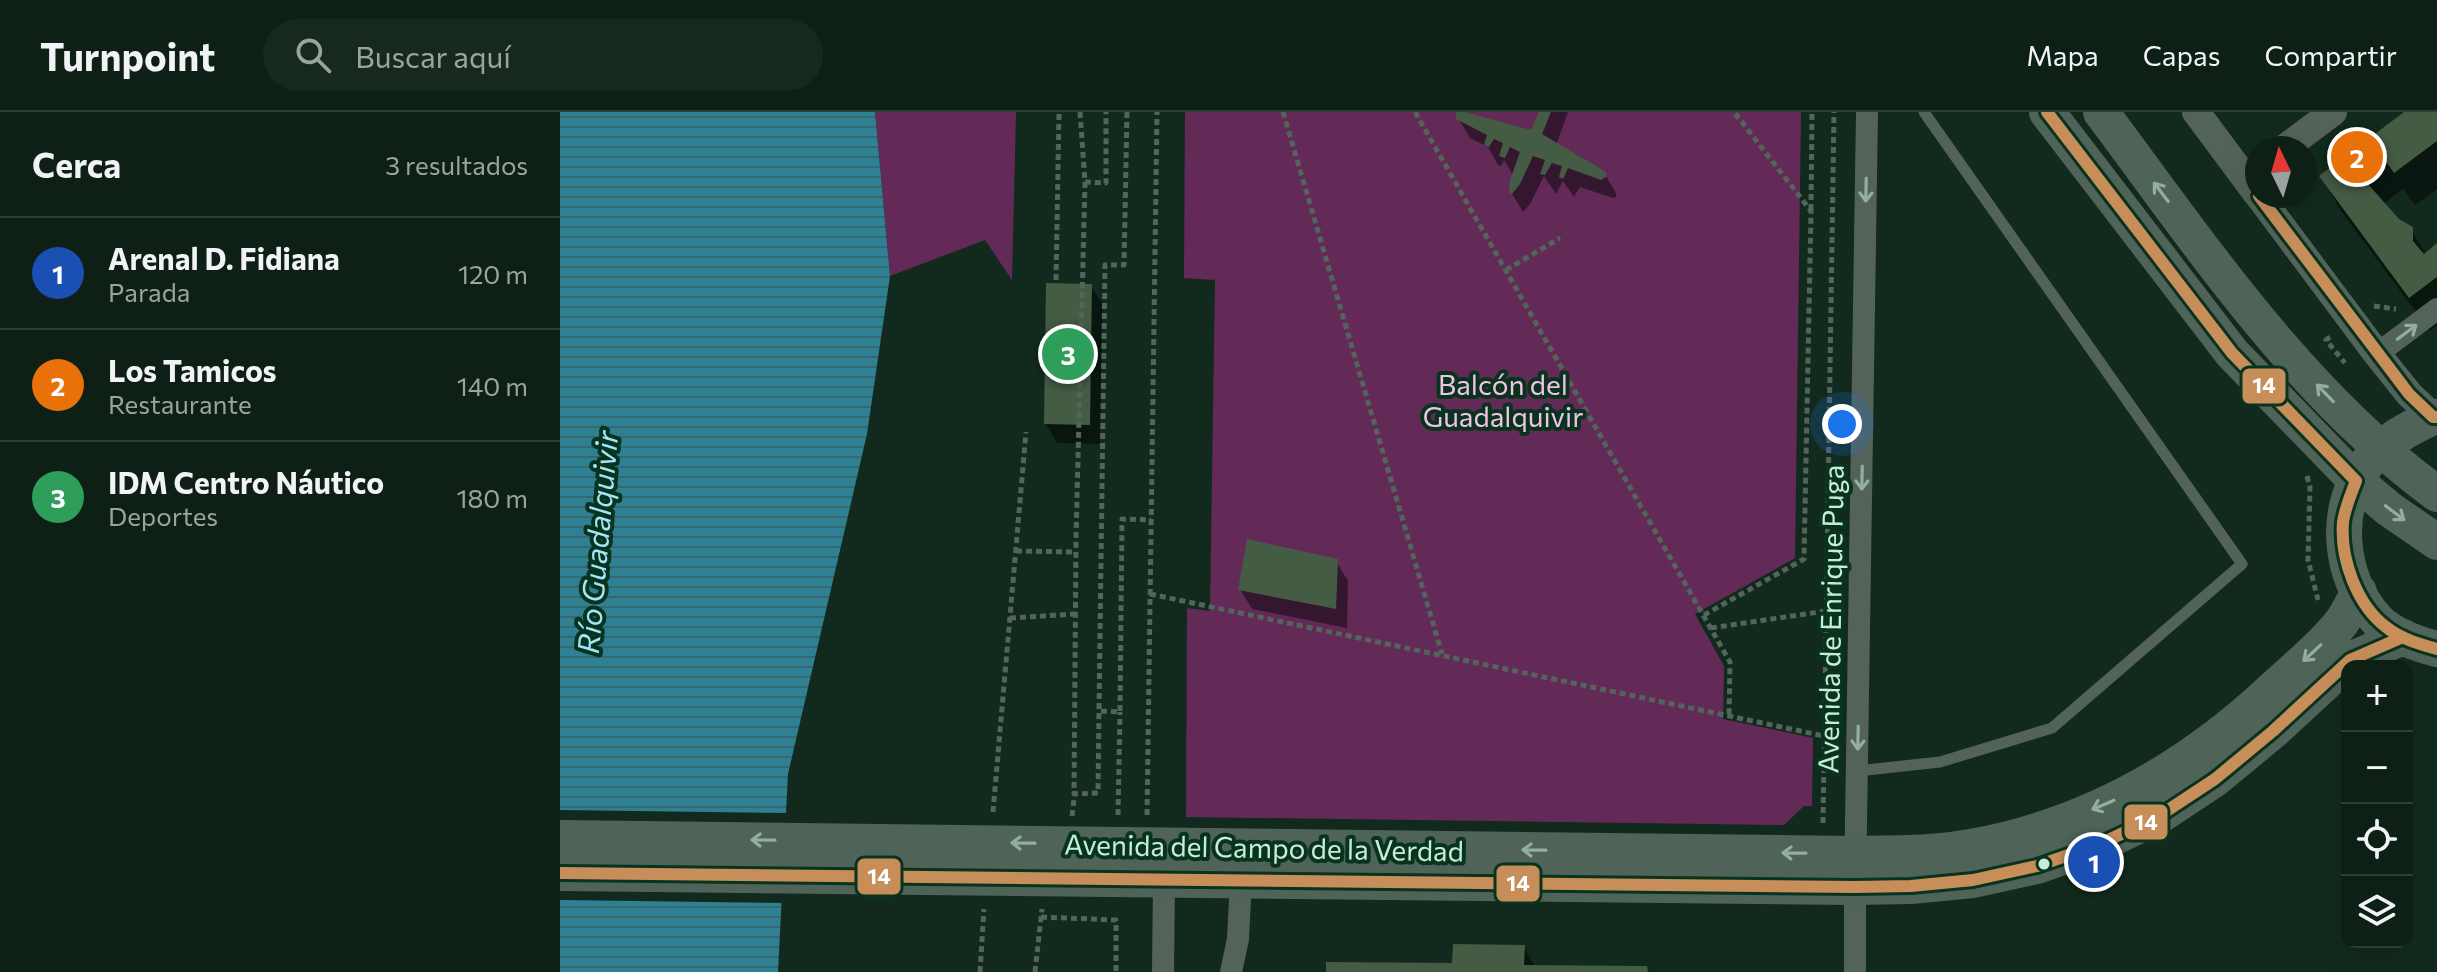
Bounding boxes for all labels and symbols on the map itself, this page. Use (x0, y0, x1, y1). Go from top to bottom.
pin: 2 (2331, 127, 2383, 187)
north arrow (2245, 136, 2317, 208)
one-way arrow (1858, 176, 1874, 203)
one-way arrow (2153, 182, 2170, 203)
one-way arrow (2396, 323, 2417, 340)
pin: 3 (1042, 324, 1094, 384)
park label: Balcón del Guadalquivir (1423, 367, 1583, 433)
line badge: 14 (2241, 367, 2287, 405)
text: 14 (2252, 371, 2276, 398)
one-way arrow (2316, 383, 2335, 403)
your location (1822, 404, 1862, 444)
water label: Río Guadalquivir (568, 428, 624, 655)
street label: Avenida de Enrique Puga (1810, 464, 1850, 774)
one-way arrow (1854, 464, 1870, 491)
one-way arrow (2384, 505, 2405, 522)
one-way arrow (2302, 643, 2322, 662)
one-way arrow (1850, 724, 1866, 751)
one-way arrow (2091, 799, 2116, 814)
line badge: 14 (2123, 803, 2169, 841)
text: 14 (2134, 808, 2158, 835)
street label: Avenida del Campo de la Verdad (1064, 827, 1464, 867)
one-way arrow (750, 832, 777, 848)
pin: 1 (2068, 832, 2120, 892)
one-way arrow (1010, 836, 1037, 851)
one-way arrow (1521, 842, 1548, 858)
one-way arrow (1781, 845, 1808, 861)
unlabelled marker (2036, 856, 2052, 872)
line badge: 14 (856, 857, 902, 896)
text: 14 (867, 862, 891, 889)
line badge: 14 (1495, 864, 1541, 903)
text: 14 (1506, 869, 1530, 896)

